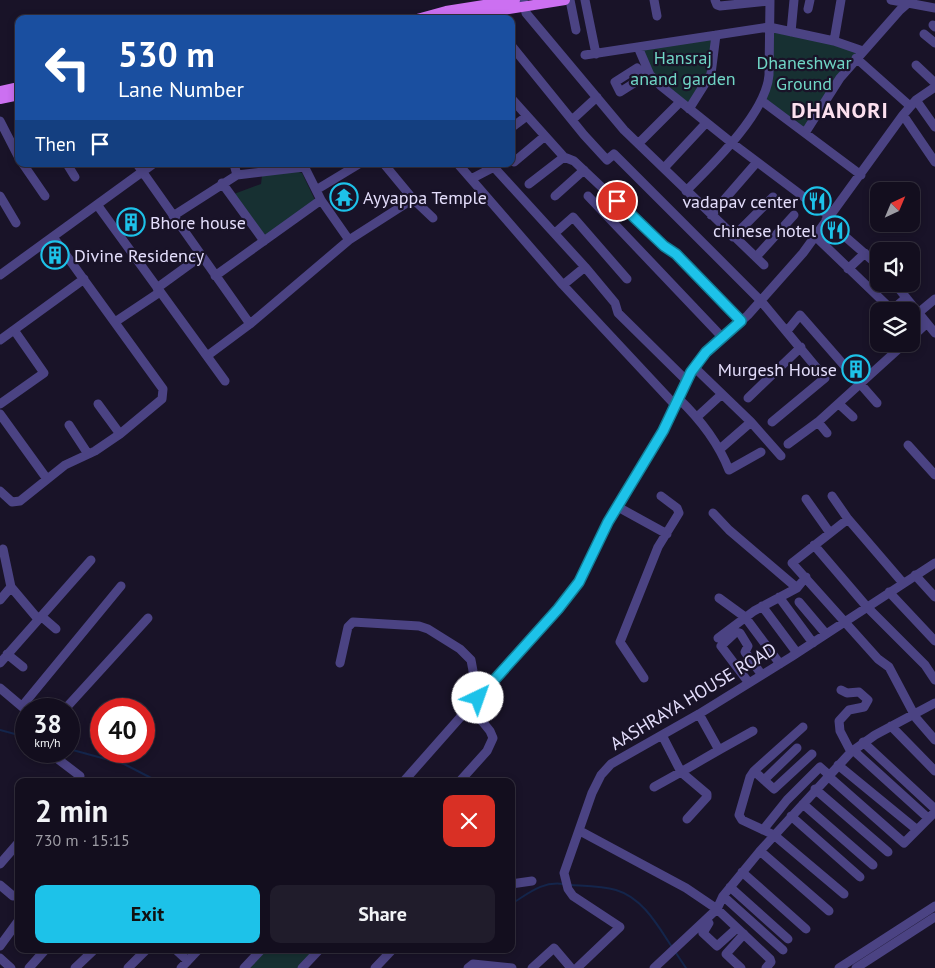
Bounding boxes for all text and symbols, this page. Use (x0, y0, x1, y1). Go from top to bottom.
text: 530 m (118, 31, 215, 77)
icon: left (35, 35, 100, 100)
park label: Hansraj anand garden (630, 46, 736, 90)
park label: Dhaneshwar Ground (756, 51, 852, 95)
text: Lane Number (118, 75, 244, 103)
district label: DHANORI (791, 96, 889, 124)
icon: arrive (86, 130, 114, 158)
text: Then (35, 132, 76, 156)
pin (596, 180, 638, 222)
temple icon: Ayyappa Temple (329, 182, 359, 212)
north arrow (870, 182, 920, 232)
map controls (870, 182, 920, 352)
place label: Ayyappa Temple (363, 186, 487, 209)
restaurant icon: vadapav center (802, 186, 832, 216)
icon: arrive (603, 187, 631, 215)
place label: vadapav center (682, 190, 798, 213)
building icon: Bhore house (116, 207, 146, 237)
place label: Bhore house (150, 211, 246, 234)
restaurant icon: chinese hotel (820, 215, 850, 245)
place label: chinese hotel (713, 219, 817, 242)
building icon: Divine Residency (40, 240, 70, 270)
button: sound (870, 242, 920, 292)
place label: Divine Residency (74, 244, 205, 267)
button: layers (870, 302, 920, 352)
building icon: Murgesh House (841, 354, 871, 384)
place label: Murgesh House (718, 358, 837, 381)
street label: AASHRAYA HOUSE ROAD (606, 637, 780, 755)
position arrow (451, 671, 503, 723)
speed limit sign: 40 (90, 698, 155, 763)
text: 38 (33, 708, 62, 740)
text: km/h (34, 735, 61, 750)
text: 2 min (35, 791, 108, 830)
button: close (443, 795, 495, 847)
text: 730 m · 15:15 (35, 830, 130, 850)
button: Exit (35, 885, 260, 943)
button: Share (270, 885, 495, 943)

